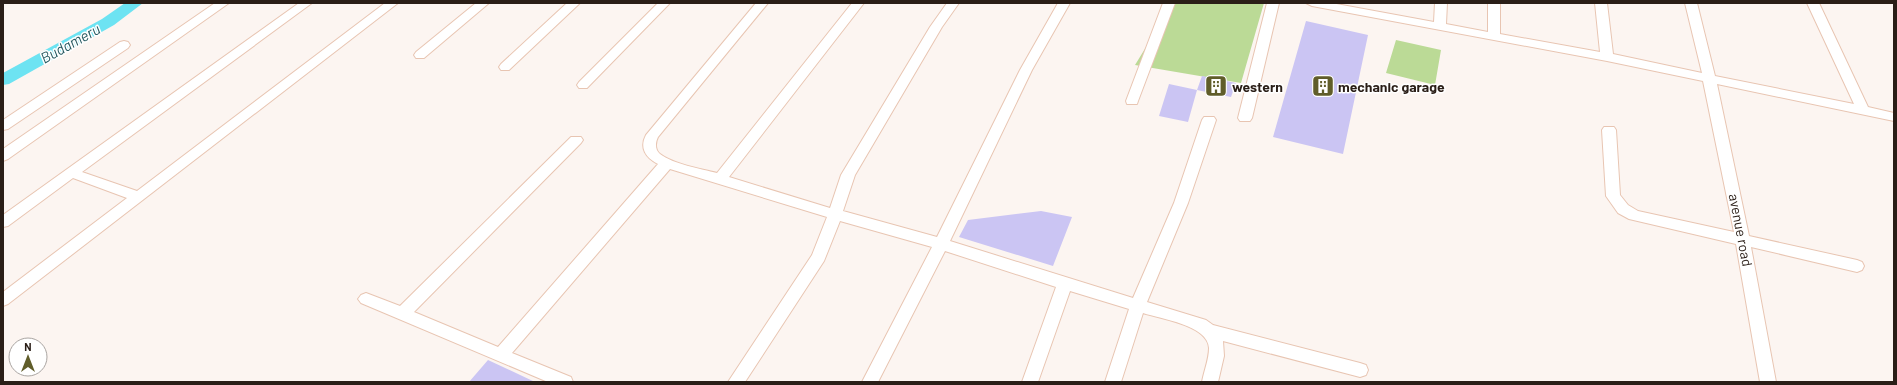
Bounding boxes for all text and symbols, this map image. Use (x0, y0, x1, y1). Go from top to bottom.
water label: Budameru (37, 19, 103, 67)
building icon: western (1203, 73, 1229, 99)
building icon: mechanic garage (1310, 73, 1336, 99)
place label: western (1232, 78, 1283, 95)
place label: mechanic garage (1338, 78, 1445, 95)
street label: avenue road (1726, 192, 1756, 268)
north arrow (8, 337, 48, 377)
text: N (24, 340, 32, 353)

